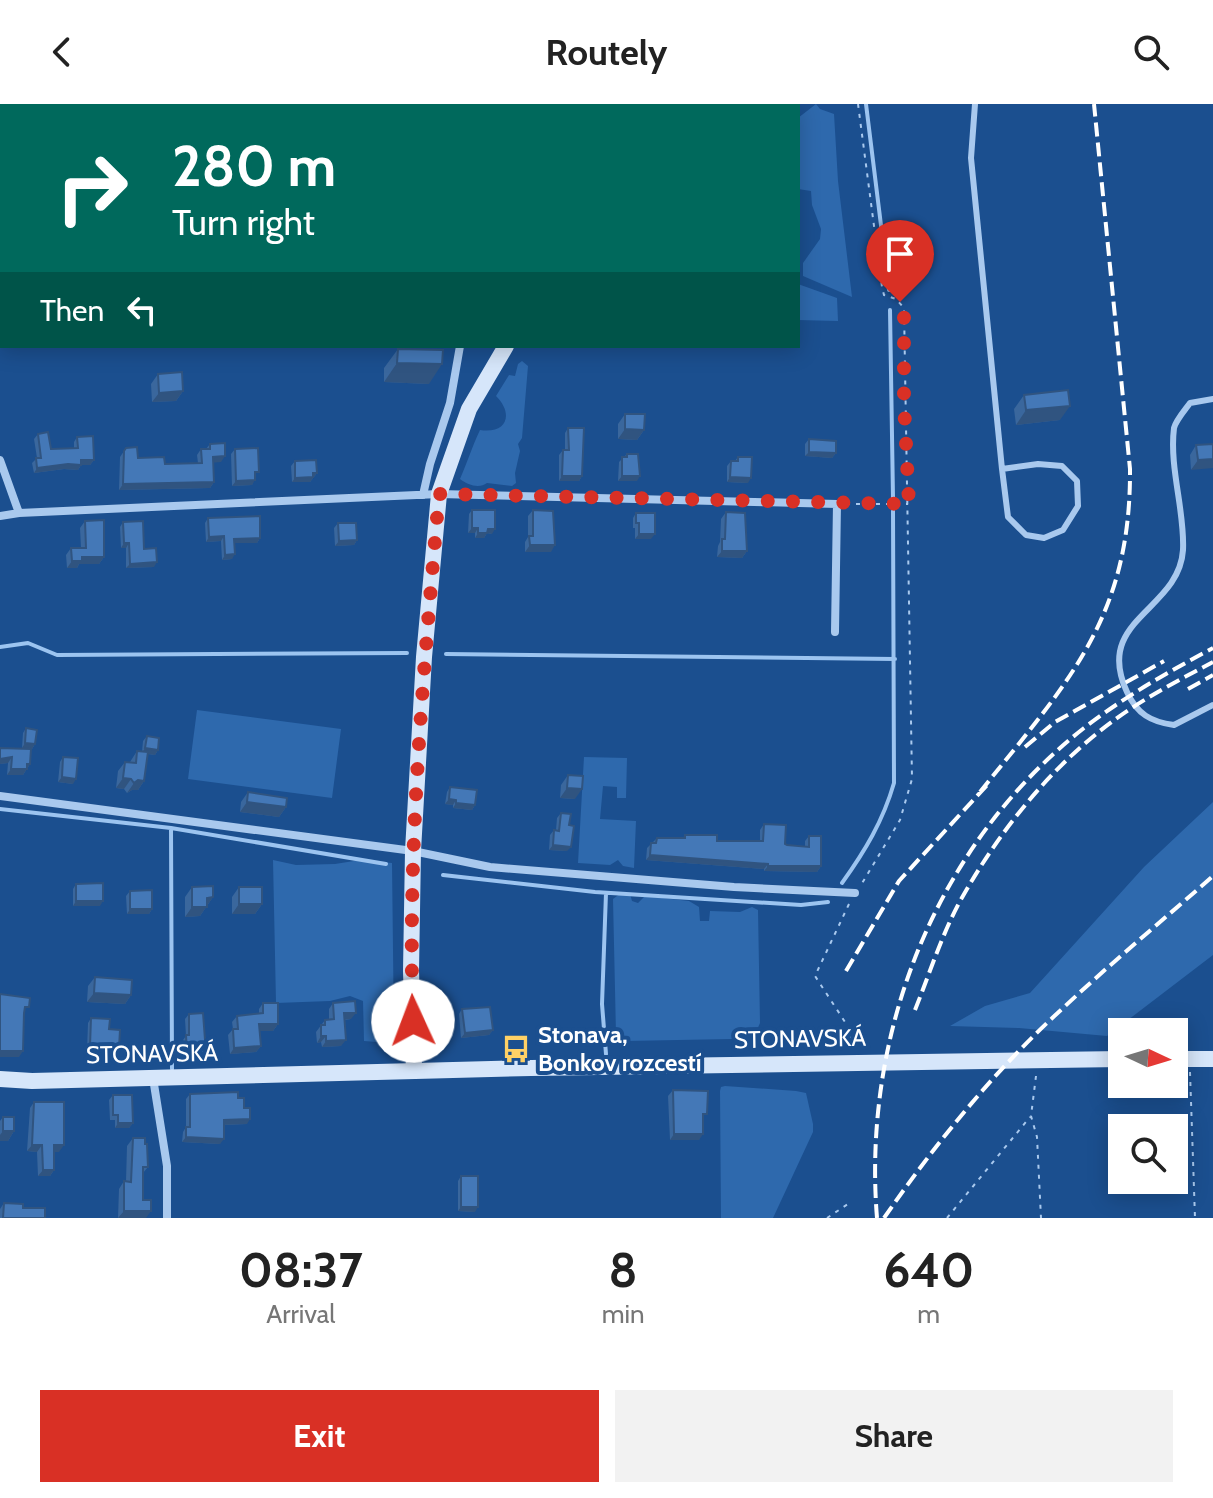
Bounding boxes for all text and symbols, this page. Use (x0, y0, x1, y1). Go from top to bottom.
icon: back (40, 30, 84, 74)
text: Routely (546, 30, 667, 74)
icon: search (1129, 30, 1173, 74)
text: 280 m (172, 132, 336, 200)
icon: right (40, 136, 144, 240)
text: Turn right (172, 200, 315, 244)
pin (866, 220, 934, 302)
icon: arrive (878, 232, 922, 276)
icon: left (120, 288, 164, 332)
text: Then (40, 292, 104, 329)
position arrow (371, 979, 455, 1063)
north arrow (1108, 1018, 1188, 1098)
map controls (1108, 1018, 1188, 1194)
place label: Stonava, Bonkov rozcestí (538, 1020, 702, 1077)
street label: STONAVSKÁ (734, 1023, 867, 1054)
bus stop icon: Stonava, Bonkov rozcestí (501, 1034, 531, 1064)
street label: STONAVSKÁ (86, 1038, 219, 1069)
button: search (1108, 1114, 1188, 1194)
text: 08:37 (239, 1241, 363, 1299)
text: 8 (609, 1241, 638, 1299)
text: 640 (883, 1241, 974, 1299)
text: Arrival (266, 1298, 335, 1330)
text: min (602, 1298, 645, 1330)
text: m (917, 1298, 940, 1330)
button: Exit (40, 1390, 599, 1482)
button: Share (615, 1390, 1173, 1482)

